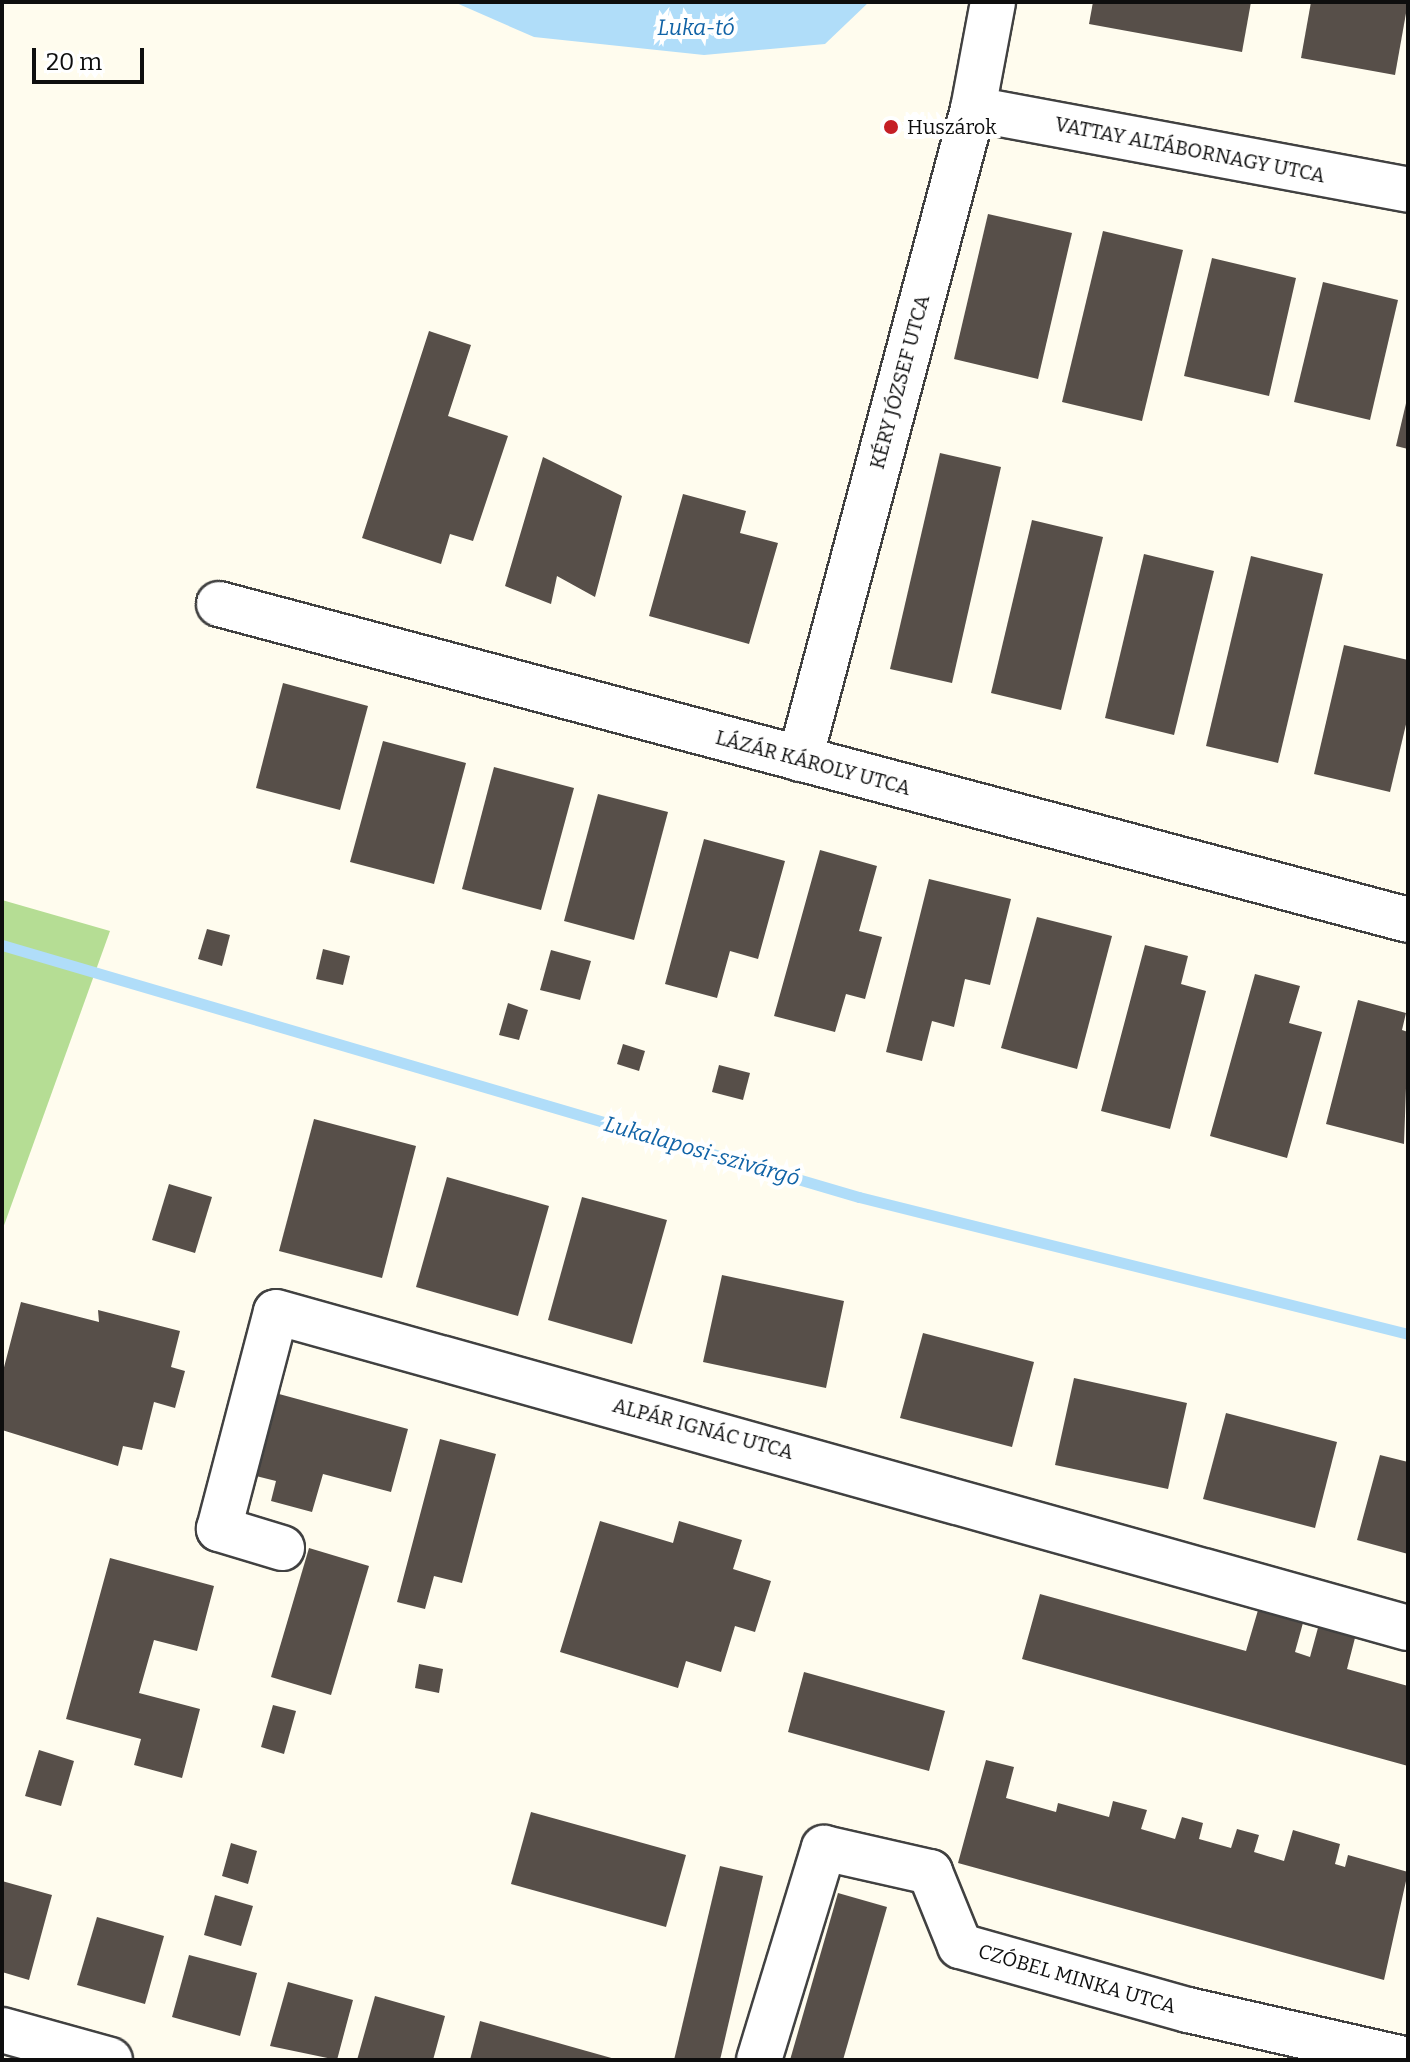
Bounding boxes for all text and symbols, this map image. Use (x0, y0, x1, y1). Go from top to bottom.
water label: Luka-tó (657, 15, 735, 41)
scale bar (36, 32, 148, 82)
text: 20 m (46, 48, 102, 76)
street label: VATTAY ALTÁBORNAGY UTCA (1053, 112, 1327, 188)
place label: Huszárok (907, 115, 997, 139)
marker: Huszárok (882, 118, 900, 136)
street label: KÉRY JÓZSEF UTCA (865, 292, 935, 472)
street label: LÁZÁR KÁROLY UTCA (713, 725, 913, 801)
water label: Lukalaposi-szivárgó (601, 1110, 803, 1192)
street label: ALPÁR IGNÁC UTCA (610, 1393, 796, 1465)
street label: CZÓBEL MINKA UTCA (975, 1939, 1179, 2019)

